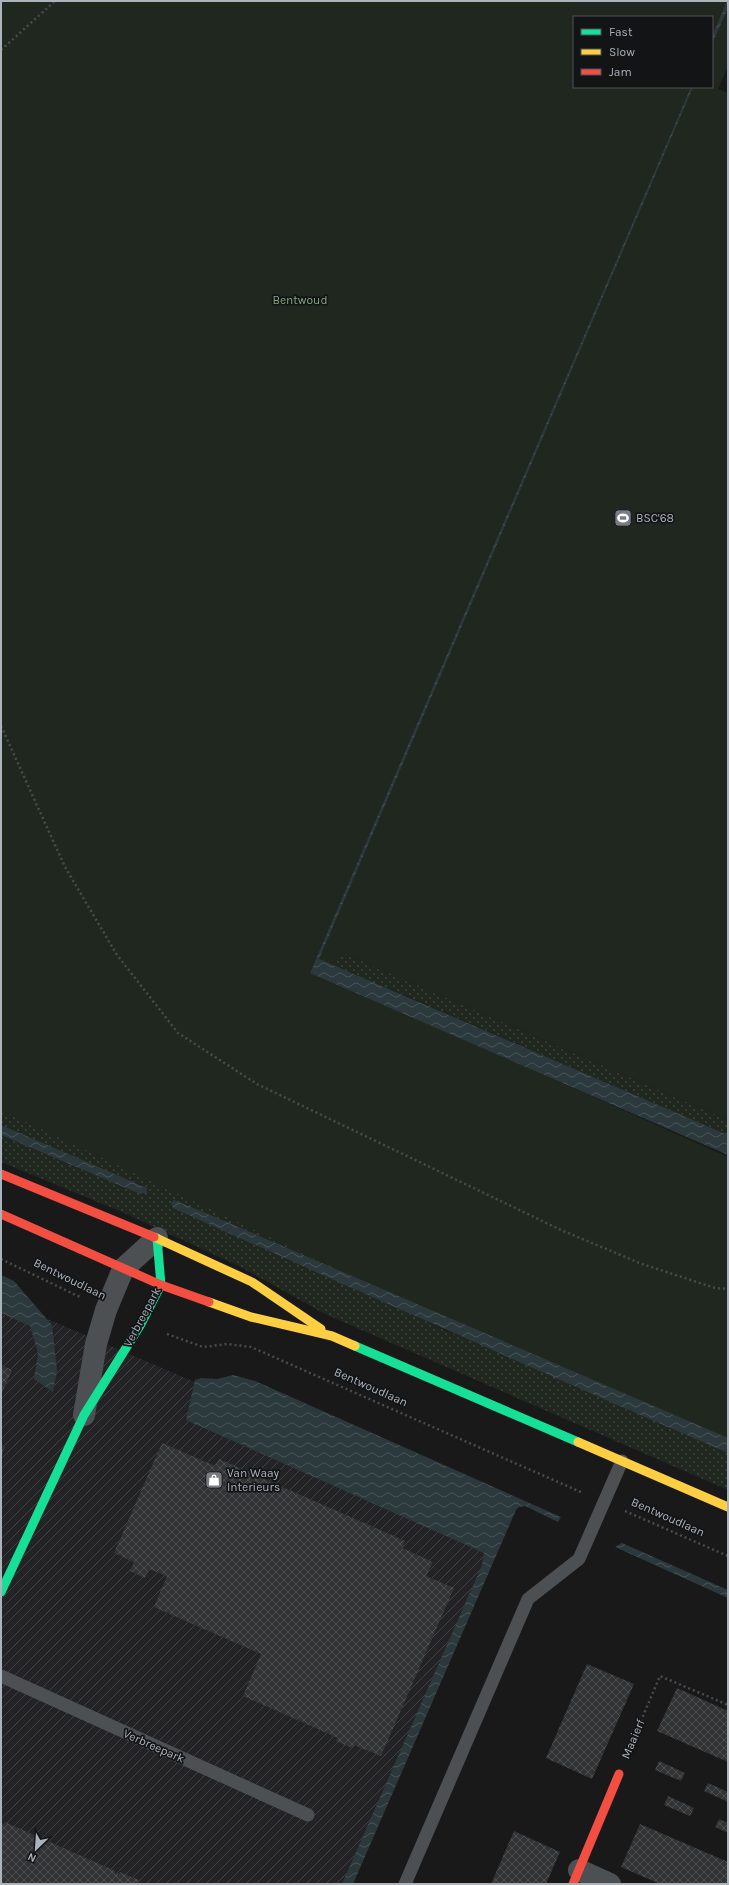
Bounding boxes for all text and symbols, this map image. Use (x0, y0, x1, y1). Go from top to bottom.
legend (573, 16, 713, 88)
text: Fast (609, 25, 633, 39)
text: Slow (609, 45, 635, 59)
text: Jam (609, 65, 632, 79)
park label: Bentwoud (272, 293, 328, 307)
sports icon: BSC'68 (613, 508, 633, 528)
place label: BSC'68 (636, 511, 674, 525)
street label: Bentwoudlaan (32, 1255, 108, 1303)
street label: Verbreepark (120, 1285, 164, 1349)
street label: Bentwoudlaan (332, 1365, 410, 1409)
place label: Van Waay Interieurs (227, 1466, 280, 1494)
shop icon: Van Waay Interieurs (204, 1470, 224, 1490)
street label: Bentwoudlaan (629, 1495, 707, 1539)
street label: Maaierf (618, 1716, 648, 1761)
street label: Verbreepark (121, 1726, 187, 1766)
north arrow (16, 1829, 56, 1869)
text: N (26, 1850, 38, 1865)

